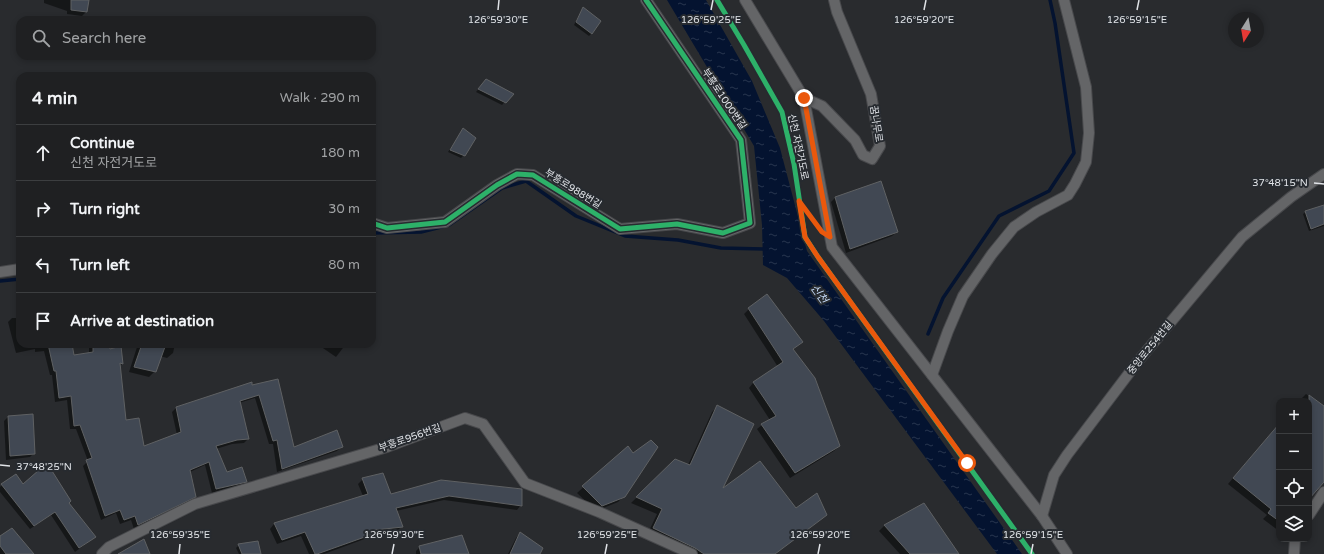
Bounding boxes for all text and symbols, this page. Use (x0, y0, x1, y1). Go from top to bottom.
north arrow (1228, 12, 1264, 48)
text: 126°59'30"E (468, 14, 528, 26)
text: 126°59'25"E (681, 14, 741, 26)
text: 126°59'20"E (894, 14, 954, 26)
text: 126°59'15"E (1107, 14, 1167, 26)
search box (16, 16, 376, 60)
icon: search (30, 27, 52, 49)
text: Search here (62, 29, 146, 47)
street label: 부흥로1000번길 (699, 66, 749, 132)
text: 4 min (32, 88, 77, 109)
route end (795, 89, 813, 107)
text: Walk · 290 m (280, 90, 360, 106)
street label: 꿈나무로 (867, 105, 885, 143)
street label: 신천 자전거도로 (785, 113, 811, 181)
text: Continue (70, 134, 134, 152)
icon: ahead (32, 142, 54, 164)
text: 180 m (320, 145, 360, 161)
text: 신천 자전거도로 (70, 155, 157, 171)
street label: 부흥로988번길 (542, 167, 604, 211)
text: 37°48'15"N (1252, 177, 1308, 189)
icon: right (32, 198, 54, 220)
text: Turn right (70, 200, 140, 218)
text: 30 m (328, 201, 360, 217)
icon: left (32, 254, 54, 276)
text: Turn left (70, 256, 130, 274)
text: 80 m (328, 257, 360, 273)
water label: 신천 (808, 282, 831, 308)
icon: arrive (32, 310, 54, 332)
text: Arrive at destination (70, 312, 214, 330)
street label: 중앙로254번길 (1125, 319, 1175, 377)
map controls (1276, 398, 1312, 542)
button: + (1276, 398, 1312, 434)
street label: 부흥로956번길 (377, 422, 443, 454)
button: − (1276, 434, 1312, 470)
route start (958, 454, 976, 472)
text: 37°48'25"N (16, 461, 72, 473)
button: locate (1276, 470, 1312, 506)
button: layers (1276, 506, 1312, 542)
text: 126°59'35"E (150, 529, 210, 541)
text: 126°59'30"E (364, 529, 424, 541)
text: 126°59'25"E (577, 529, 637, 541)
text: 126°59'20"E (790, 529, 850, 541)
text: 126°59'15"E (1003, 529, 1063, 541)

